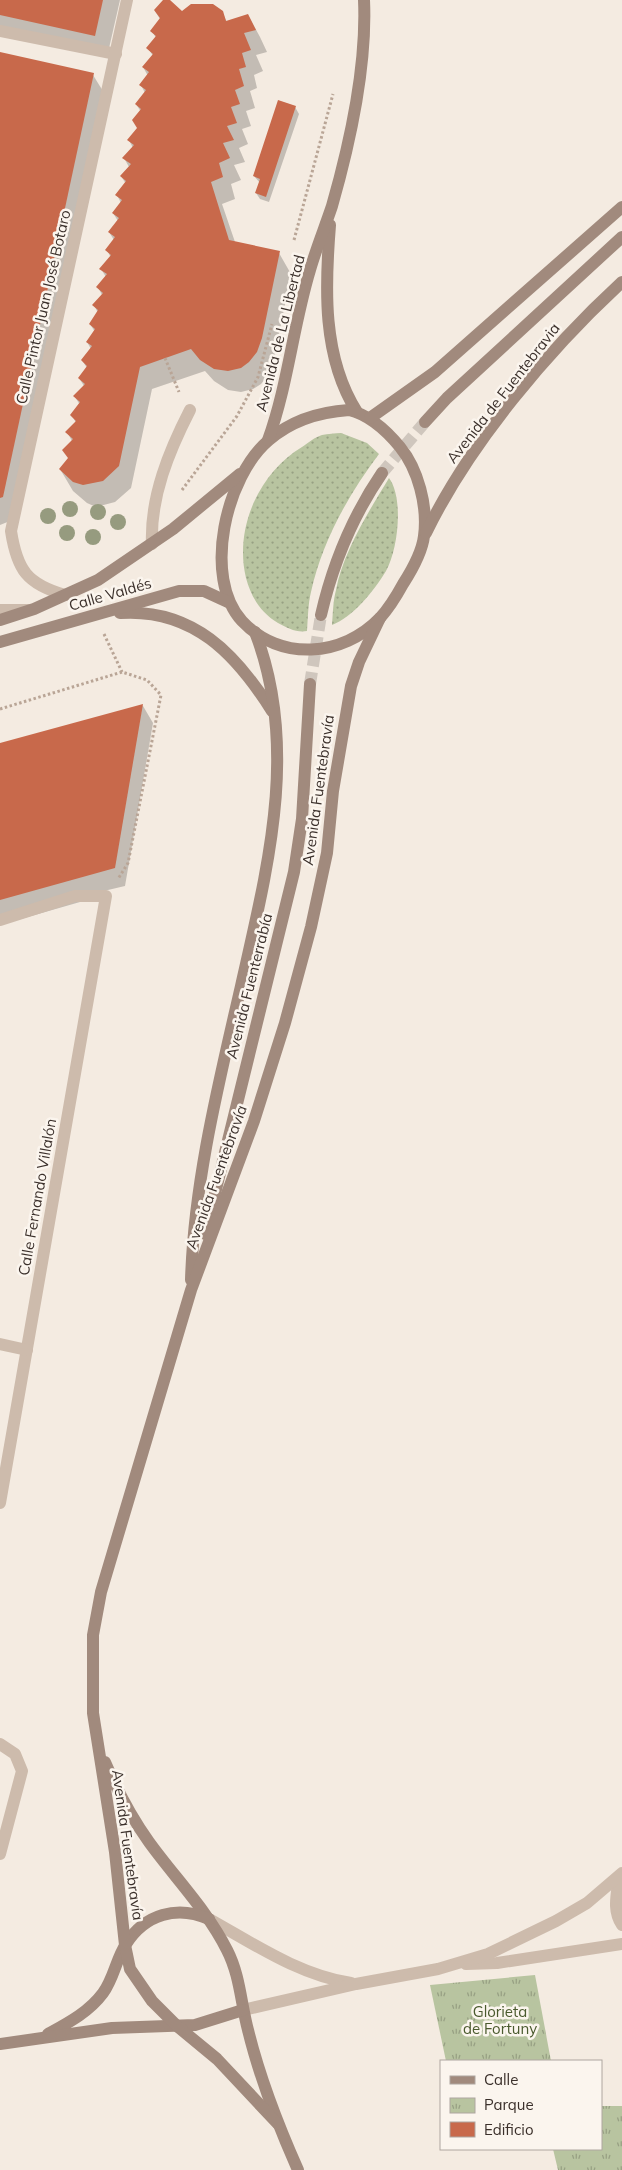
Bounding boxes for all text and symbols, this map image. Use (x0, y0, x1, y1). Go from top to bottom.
street label: Calle Pintor Juan José Botaro (11, 208, 75, 406)
street label: Avenida de La Libertad (251, 253, 309, 413)
street label: Avenida de Fuentebravia (442, 319, 564, 467)
street label: Calle Valdés (67, 573, 153, 615)
street label: Avenida Fuentebravía (298, 713, 338, 867)
street label: Avenida Fuenterrabía (222, 911, 276, 1061)
street label: Avenida Fuentebravía (181, 1102, 251, 1252)
street label: Calle Fernando Villalón (14, 1117, 60, 1277)
street label: Avenida Fuentebravía (108, 1768, 148, 1922)
park label: Glorieta de Fortuny (463, 2002, 537, 2038)
legend (440, 2060, 602, 2150)
text: Calle (484, 2070, 518, 2089)
text: Parque (484, 2095, 534, 2114)
text: Edificio (484, 2120, 534, 2139)

